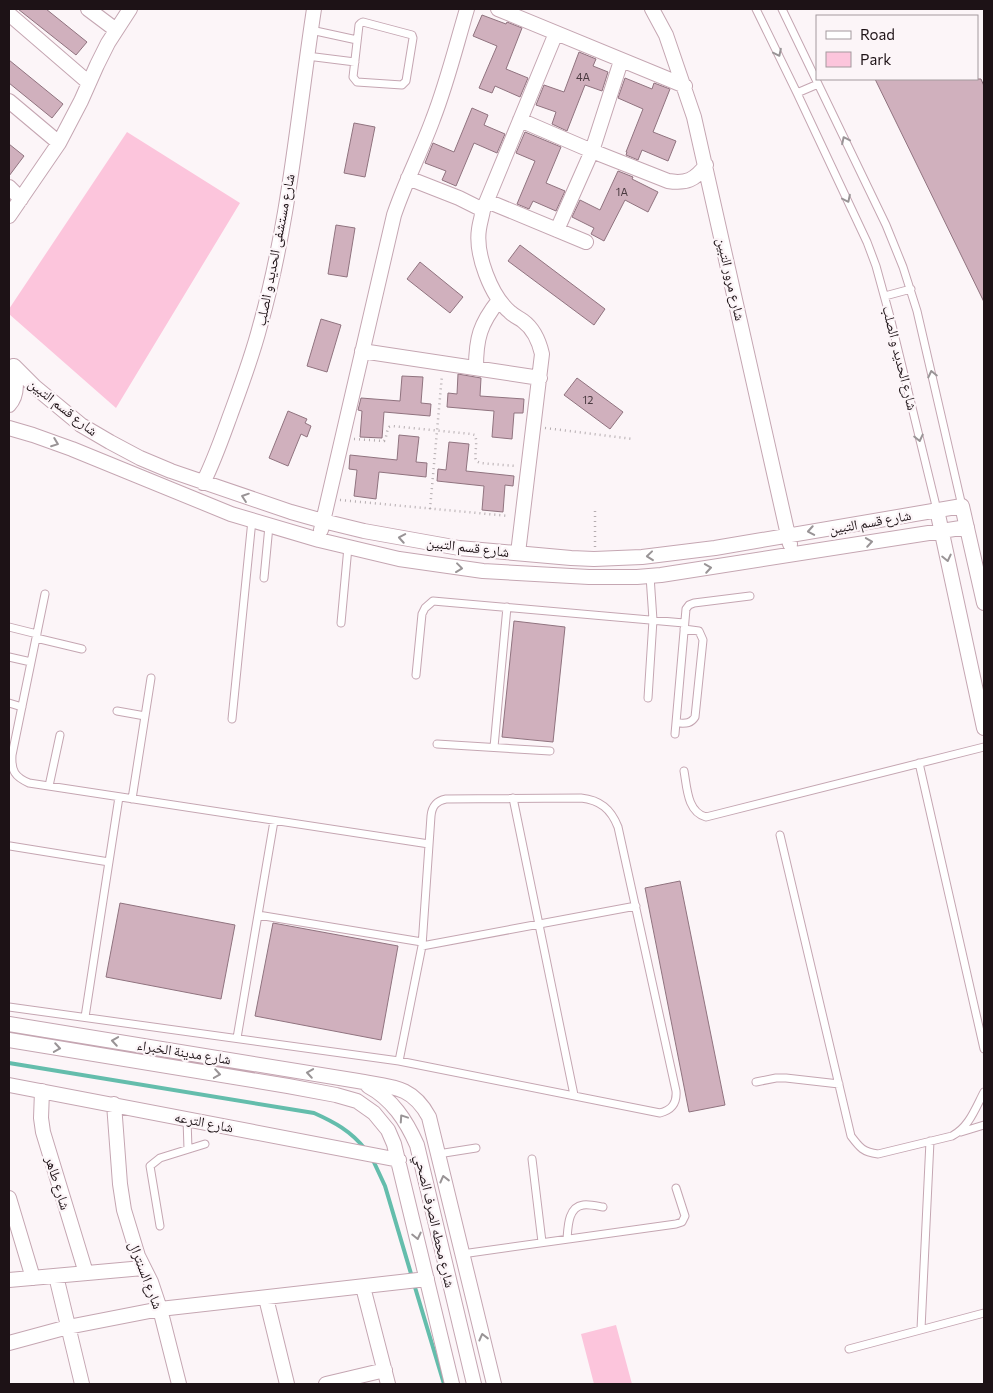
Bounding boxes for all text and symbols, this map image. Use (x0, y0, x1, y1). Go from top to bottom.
legend (816, 15, 978, 80)
text: Road (860, 25, 895, 43)
one-way arrow (771, 47, 781, 56)
text: Park (860, 50, 891, 68)
house number: 4A (576, 70, 590, 83)
one-way arrow (841, 136, 852, 145)
street label: شارع مستشفى الحديد و الصلب (251, 172, 300, 328)
house number: 1A (616, 185, 629, 198)
one-way arrow (841, 194, 851, 203)
street label: شارع مرور التبين (712, 236, 749, 322)
street label: شارع الحديد و الصلب (877, 304, 922, 412)
one-way arrow (927, 369, 938, 378)
street label: شارع قسم التبين (24, 374, 101, 440)
house number: 12 (583, 393, 593, 406)
one-way arrow (913, 433, 924, 442)
one-way arrow (50, 437, 59, 447)
one-way arrow (241, 493, 249, 503)
street label: شارع قسم التبين (827, 506, 913, 539)
one-way arrow (806, 526, 815, 536)
one-way arrow (397, 533, 406, 543)
street label: شارع قسم التبين (425, 533, 510, 562)
one-way arrow (865, 537, 873, 548)
one-way arrow (646, 550, 654, 561)
one-way arrow (941, 554, 951, 562)
one-way arrow (456, 562, 464, 573)
one-way arrow (704, 564, 713, 574)
street label: شارع مدينة الخبراء (135, 1036, 232, 1069)
one-way arrow (111, 1037, 120, 1047)
one-way arrow (52, 1042, 61, 1052)
one-way arrow (213, 1069, 222, 1079)
one-way arrow (306, 1069, 315, 1079)
street label: شارع الترعه (173, 1107, 235, 1138)
one-way arrow (400, 1114, 409, 1124)
street label: شارع طاهر (40, 1153, 75, 1212)
street label: شارع محطه الصرف الصحي (408, 1153, 459, 1290)
one-way arrow (439, 1175, 450, 1184)
one-way arrow (411, 1232, 422, 1241)
street label: شارع السنترال (124, 1238, 167, 1312)
one-way arrow (478, 1333, 488, 1341)

